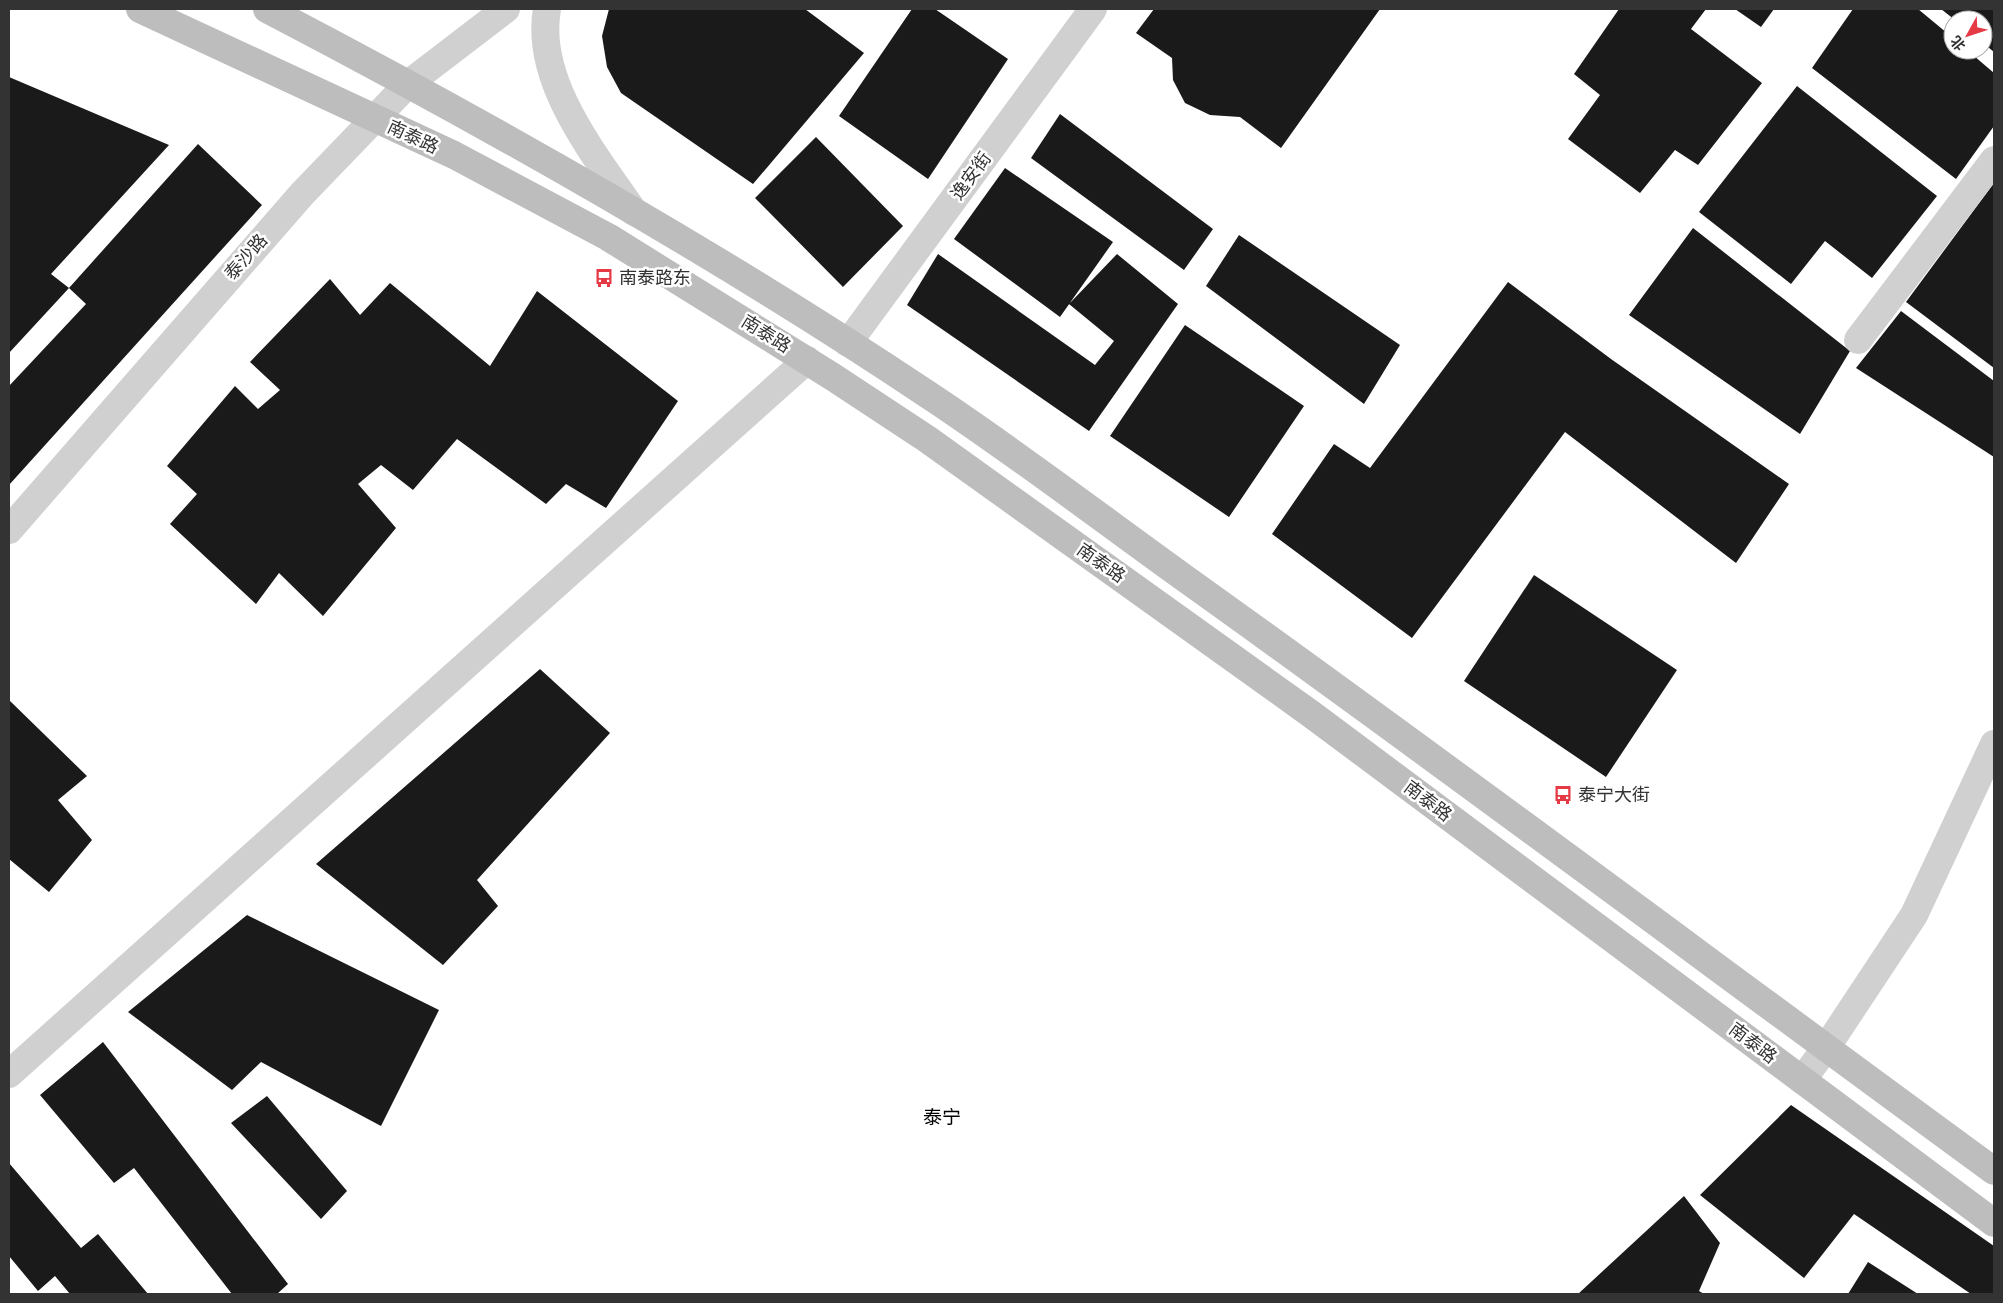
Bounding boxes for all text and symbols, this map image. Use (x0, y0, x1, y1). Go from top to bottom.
north arrow (1943, 10, 1993, 60)
text: 北 (1947, 33, 1969, 54)
street label: 南泰路 (384, 116, 442, 157)
street label: 逸安街 (946, 148, 995, 204)
street label: 泰沙路 (220, 229, 271, 284)
bus stop icon: 南泰路东 (593, 267, 615, 289)
place label: 南泰路东 (619, 267, 691, 288)
street label: 南泰路 (738, 310, 795, 357)
street label: 南泰路 (1073, 539, 1129, 587)
street label: 南泰路 (1400, 776, 1456, 825)
bus stop icon: 泰宁大街 (1552, 784, 1574, 806)
place label: 泰宁大街 (1578, 784, 1650, 805)
street label: 南泰路 (1725, 1018, 1781, 1067)
district label: 泰宁 (923, 1106, 961, 1129)

